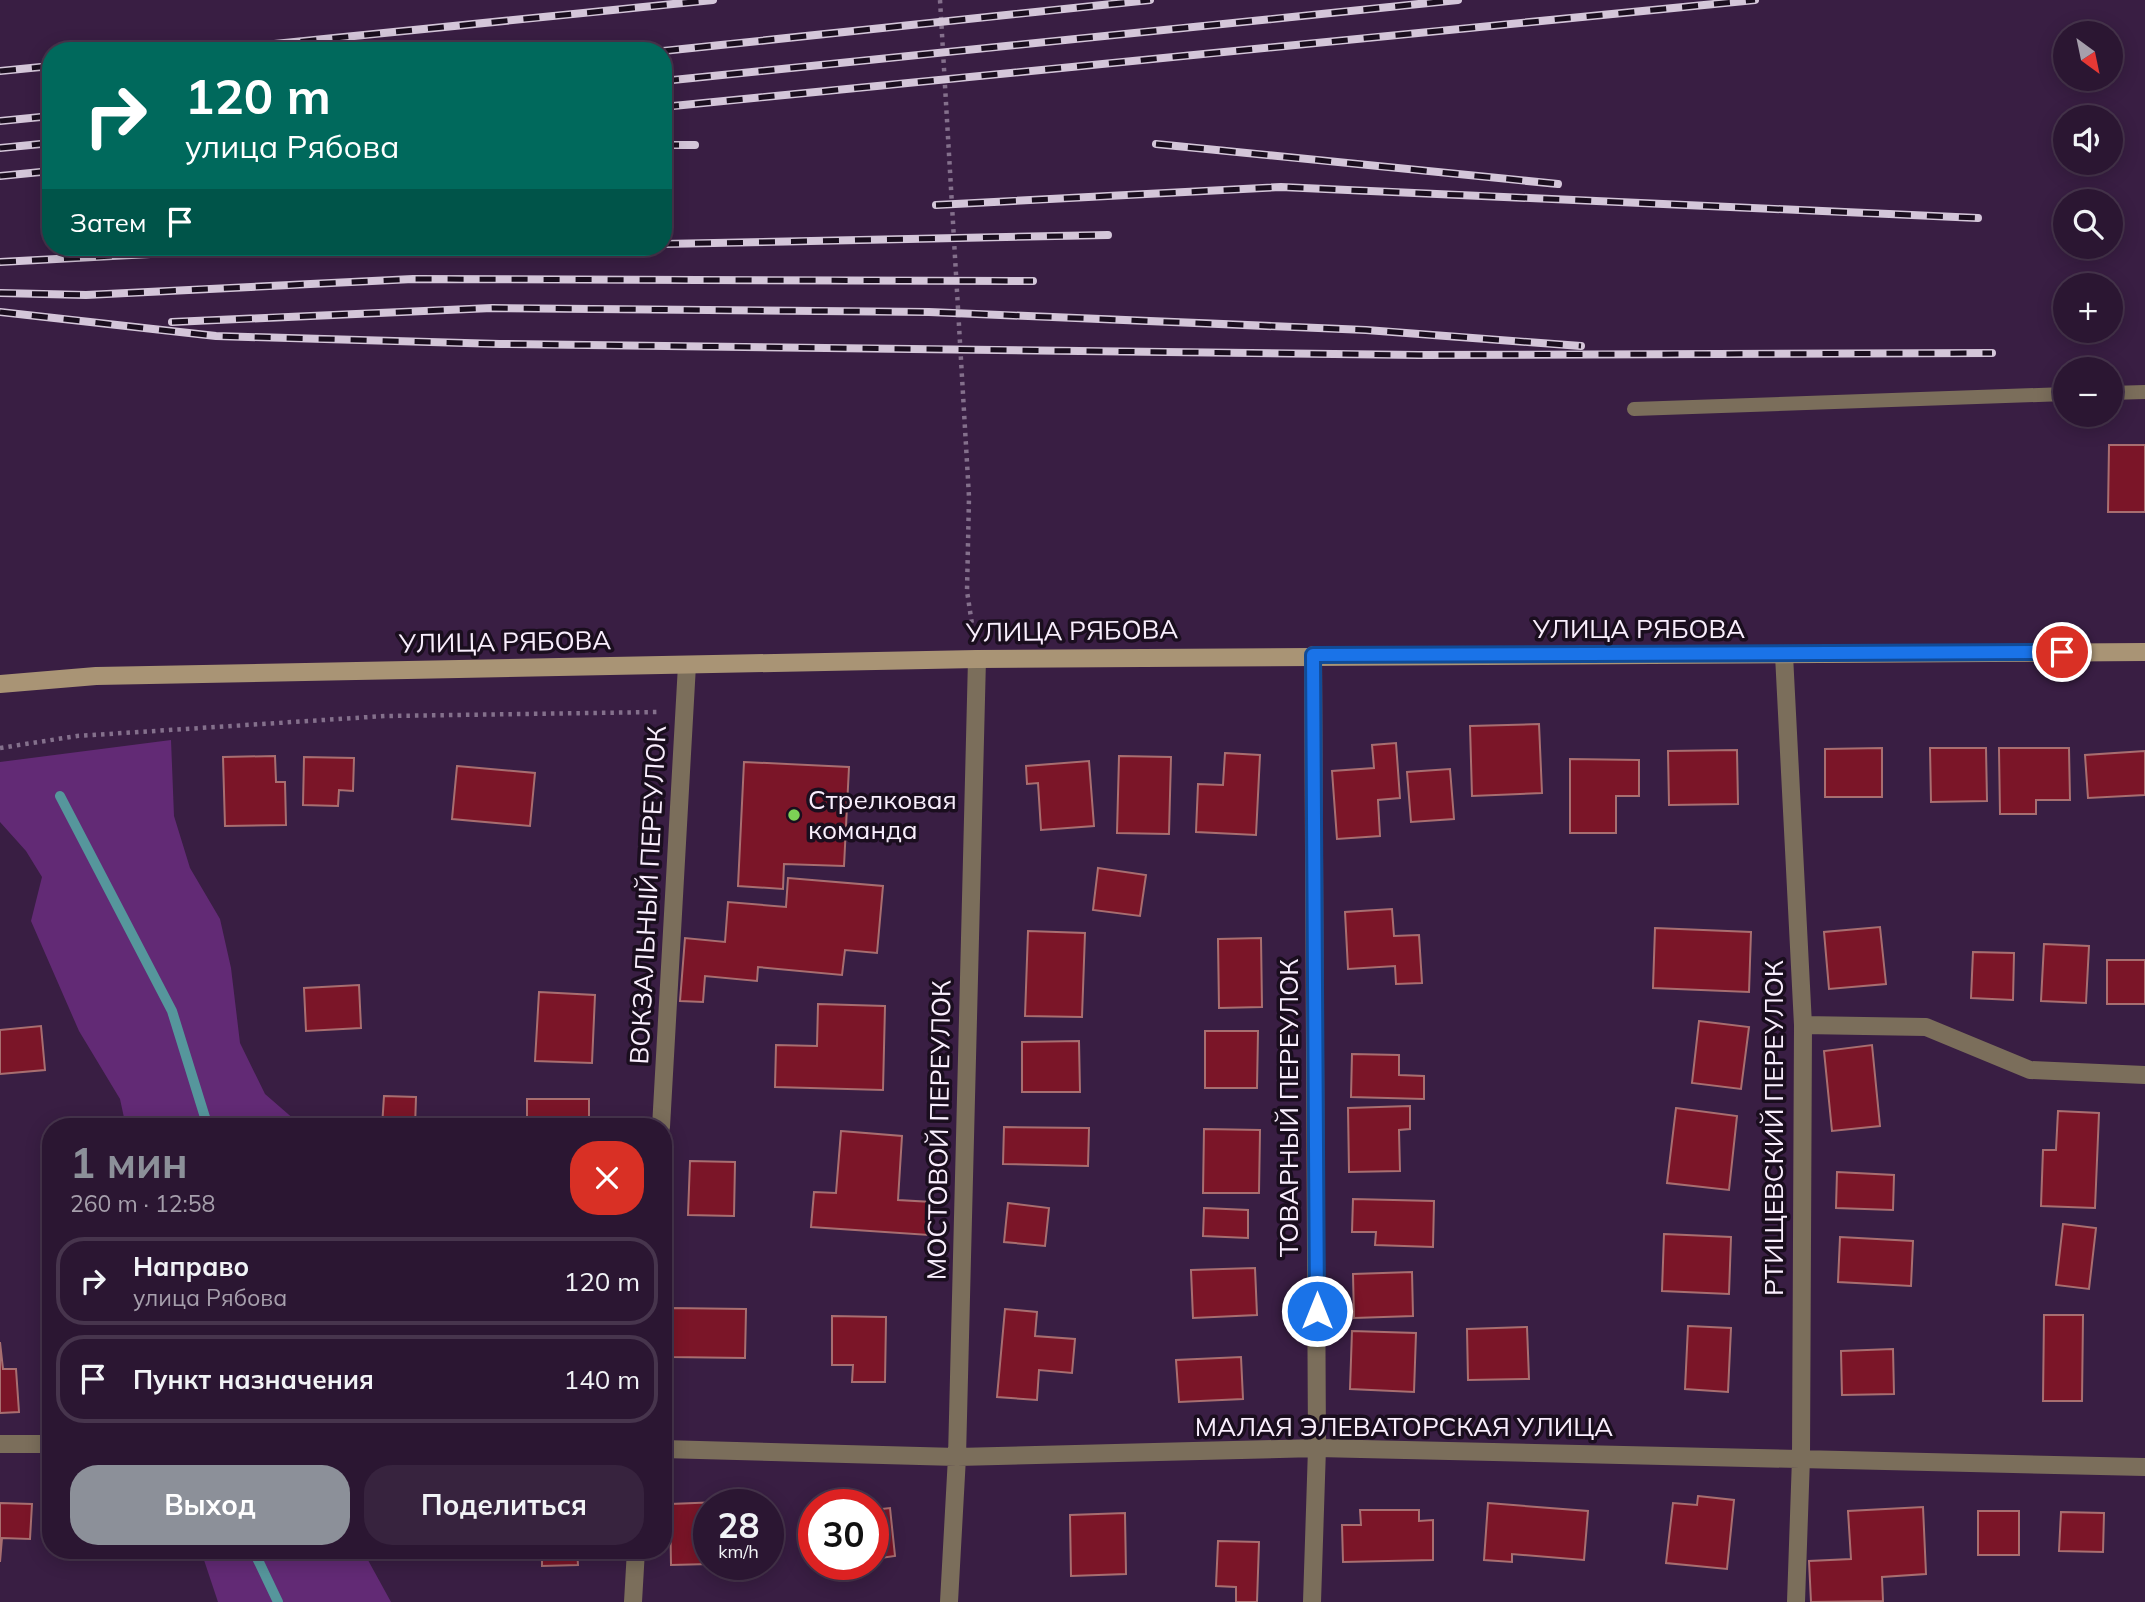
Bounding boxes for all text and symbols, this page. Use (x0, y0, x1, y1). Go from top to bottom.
north arrow (2053, 21, 2123, 91)
map controls (2053, 21, 2123, 427)
text: 120 m (185, 65, 331, 126)
icon: right (70, 70, 161, 161)
button: sound (2053, 105, 2123, 175)
text: улица Рябова (185, 126, 400, 166)
button: search (2053, 189, 2123, 259)
icon: arrive (161, 203, 199, 241)
text: Затем (70, 206, 147, 239)
button: + (2053, 273, 2123, 343)
button: − (2053, 357, 2123, 427)
street label: УЛИЦА РЯБОВА (965, 612, 1178, 649)
street label: УЛИЦА РЯБОВА (1532, 612, 1745, 645)
pin (2032, 622, 2092, 682)
street label: УЛИЦА РЯБОВА (398, 623, 611, 660)
icon: arrive (2043, 633, 2081, 671)
street label: ВОКЗАЛЬНЫЙ ПЕРЕУЛОК (622, 725, 673, 1065)
place label: Стрелковая команда (808, 783, 957, 846)
marker: Стрелковая команда (786, 807, 802, 823)
street label: ТОВАРНЫЙ ПЕРЕУЛОК (1272, 959, 1305, 1257)
street label: РТИЩЕВСКИЙ ПЕРЕУЛОК (1757, 960, 1790, 1296)
street label: МОСТОВОЙ ПЕРЕУЛОК (919, 980, 958, 1280)
text: 1 мин (70, 1136, 188, 1189)
button: close (570, 1141, 644, 1215)
text: 260 m · 12:58 (70, 1189, 215, 1218)
text: Направо (133, 1250, 249, 1283)
icon: right (74, 1262, 112, 1300)
text: 120 m (564, 1265, 640, 1298)
position arrow (1280, 1274, 1354, 1348)
text: улица Рябова (133, 1283, 287, 1312)
icon: arrive (74, 1360, 112, 1398)
text: Пункт назначения (133, 1363, 374, 1396)
text: 140 m (564, 1363, 640, 1396)
street label: МАЛАЯ ЭЛЕВАТОРСКАЯ УЛИЦА (1195, 1410, 1613, 1443)
button: Выход (70, 1465, 350, 1545)
button: Поделиться (364, 1465, 644, 1545)
speed limit sign: 30 (798, 1489, 889, 1580)
text: 28 (717, 1503, 760, 1547)
text: km/h (718, 1540, 759, 1563)

